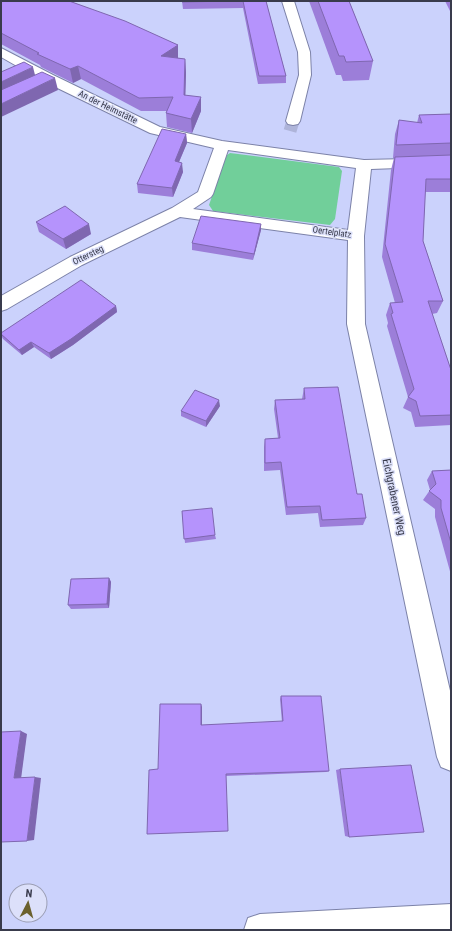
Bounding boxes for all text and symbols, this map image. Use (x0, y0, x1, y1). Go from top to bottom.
street label: An der Heimstätte (77, 88, 139, 126)
street label: Oertelplatz (312, 224, 352, 240)
street label: Ottersteg (71, 243, 105, 267)
street label: Eichgrabener Weg (380, 458, 408, 536)
north arrow (8, 883, 48, 923)
text: N (25, 887, 33, 900)

